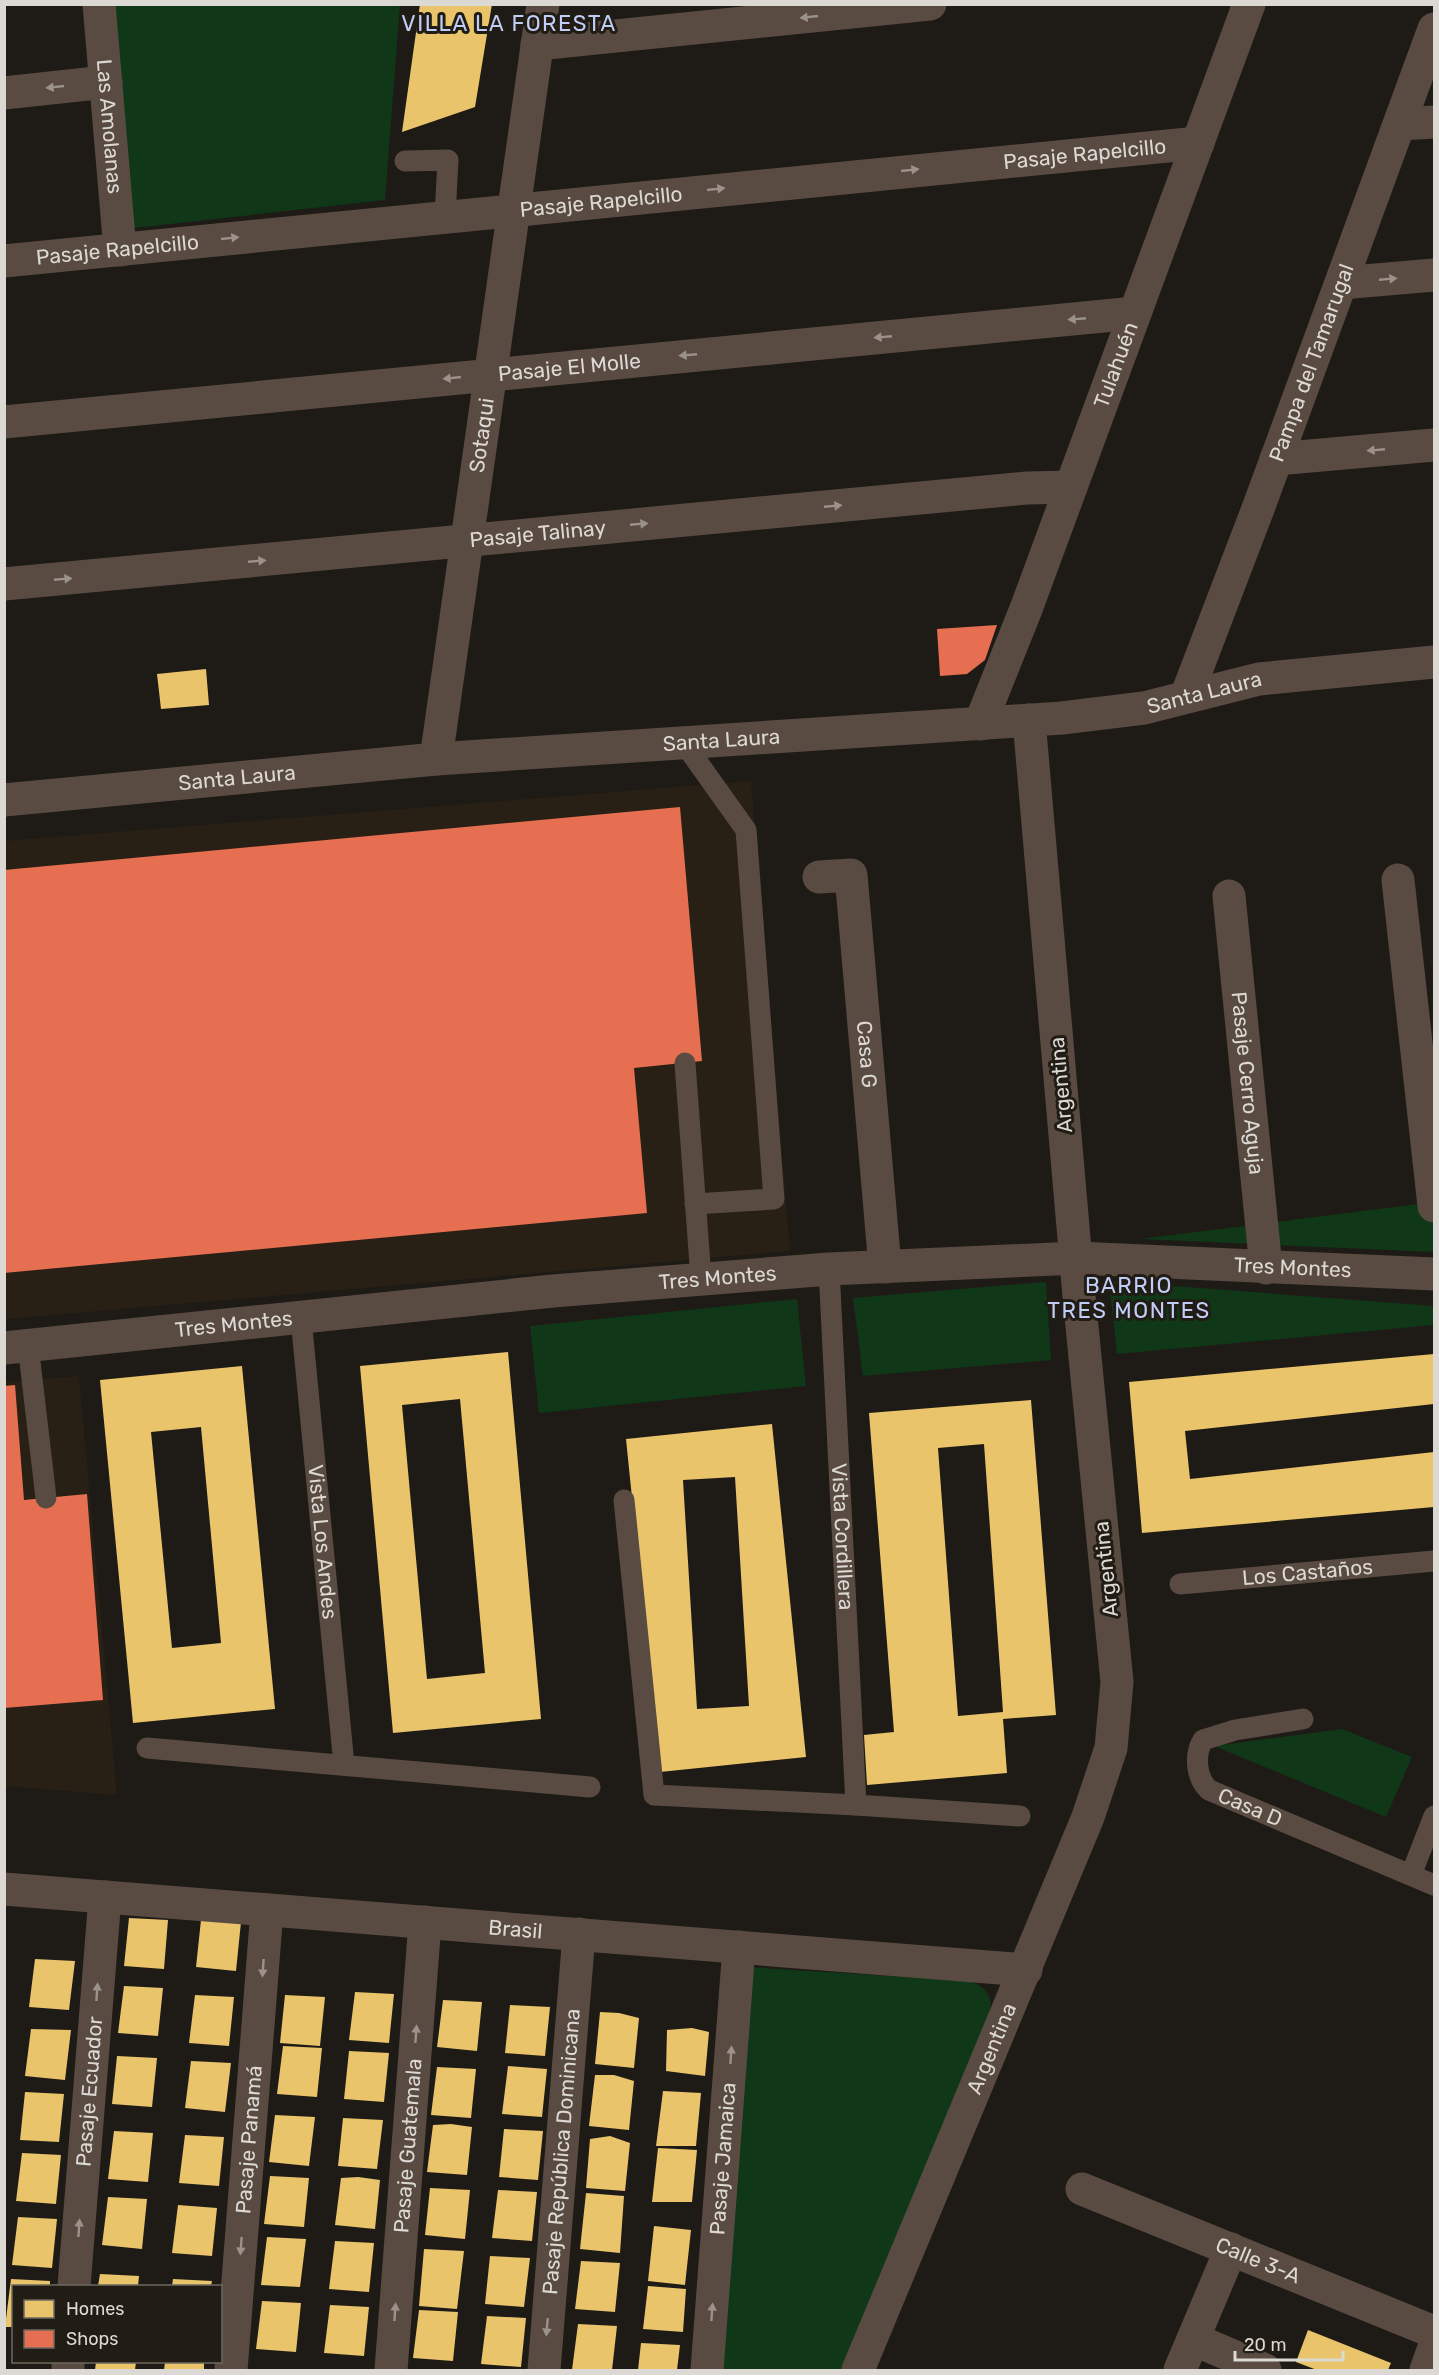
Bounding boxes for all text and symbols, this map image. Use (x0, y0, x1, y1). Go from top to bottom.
district label: VILLA LA FORESTA (401, 10, 617, 37)
one-way arrow (800, 12, 819, 21)
street label: Las Amolanas (92, 58, 128, 195)
one-way arrow (45, 82, 64, 92)
street label: Pasaje Rapelcillo (1002, 133, 1167, 174)
one-way arrow (901, 165, 920, 175)
street label: Pasaje Rapelcillo (519, 181, 684, 222)
one-way arrow (707, 184, 726, 194)
street label: Pasaje Rapelcillo (35, 229, 200, 270)
one-way arrow (220, 233, 239, 243)
street label: Pampa del Tamarugal (1263, 260, 1359, 465)
one-way arrow (1378, 274, 1397, 284)
one-way arrow (1067, 314, 1086, 324)
street label: Tulahuén (1088, 318, 1143, 411)
one-way arrow (873, 332, 892, 342)
street label: Pasaje El Molle (497, 348, 642, 386)
one-way arrow (679, 350, 698, 360)
one-way arrow (443, 373, 462, 383)
street label: Sotaqui (464, 396, 499, 474)
one-way arrow (1367, 445, 1386, 455)
one-way arrow (824, 501, 843, 511)
street label: Pasaje Talinay (468, 515, 607, 552)
one-way arrow (630, 519, 649, 529)
one-way arrow (247, 556, 266, 566)
one-way arrow (53, 574, 72, 584)
street label: Santa Laura (1144, 666, 1264, 719)
street label: Santa Laura (662, 723, 781, 756)
street label: Santa Laura (177, 759, 297, 795)
street label: Pasaje Cerro Aguja (1227, 990, 1270, 1176)
street label: Casa G (852, 1020, 882, 1089)
street label: Argentina (1044, 1036, 1077, 1134)
street label: Tres Montes (1233, 1252, 1352, 1282)
street label: Tres Montes (658, 1260, 777, 1295)
district label: BARRIO TRES MONTES (1047, 1272, 1211, 1324)
street label: Tres Montes (174, 1305, 294, 1342)
street label: Vista Cordillera (827, 1462, 859, 1611)
street label: Vista Los Andes (303, 1463, 343, 1620)
street label: Argentina (1088, 1520, 1123, 1618)
street label: Los Castaños (1241, 1554, 1374, 1590)
street label: Casa D (1214, 1782, 1286, 1832)
street label: Brasil (487, 1914, 544, 1944)
one-way arrow (258, 1958, 268, 1977)
one-way arrow (92, 1982, 102, 2001)
street label: Argentina (961, 1999, 1021, 2098)
street label: Pasaje República Dominicana (537, 2008, 585, 2296)
street label: Pasaje Ecuador (71, 2015, 107, 2168)
one-way arrow (412, 2024, 421, 2043)
one-way arrow (726, 2045, 736, 2064)
street label: Pasaje Guatemala (388, 2057, 427, 2234)
street label: Pasaje Panamá (230, 2064, 267, 2215)
street label: Pasaje Jamaica (704, 2081, 741, 2236)
one-way arrow (74, 2219, 83, 2238)
street label: Calle 3-A (1212, 2232, 1304, 2288)
one-way arrow (236, 2237, 246, 2256)
legend (12, 2285, 222, 2363)
text: Homes (66, 2298, 124, 2320)
one-way arrow (391, 2303, 400, 2322)
one-way arrow (707, 2303, 717, 2322)
one-way arrow (542, 2318, 552, 2337)
scale bar (1235, 2324, 1343, 2362)
text: Shops (66, 2328, 118, 2350)
text: 20 m (1244, 2334, 1286, 2356)

